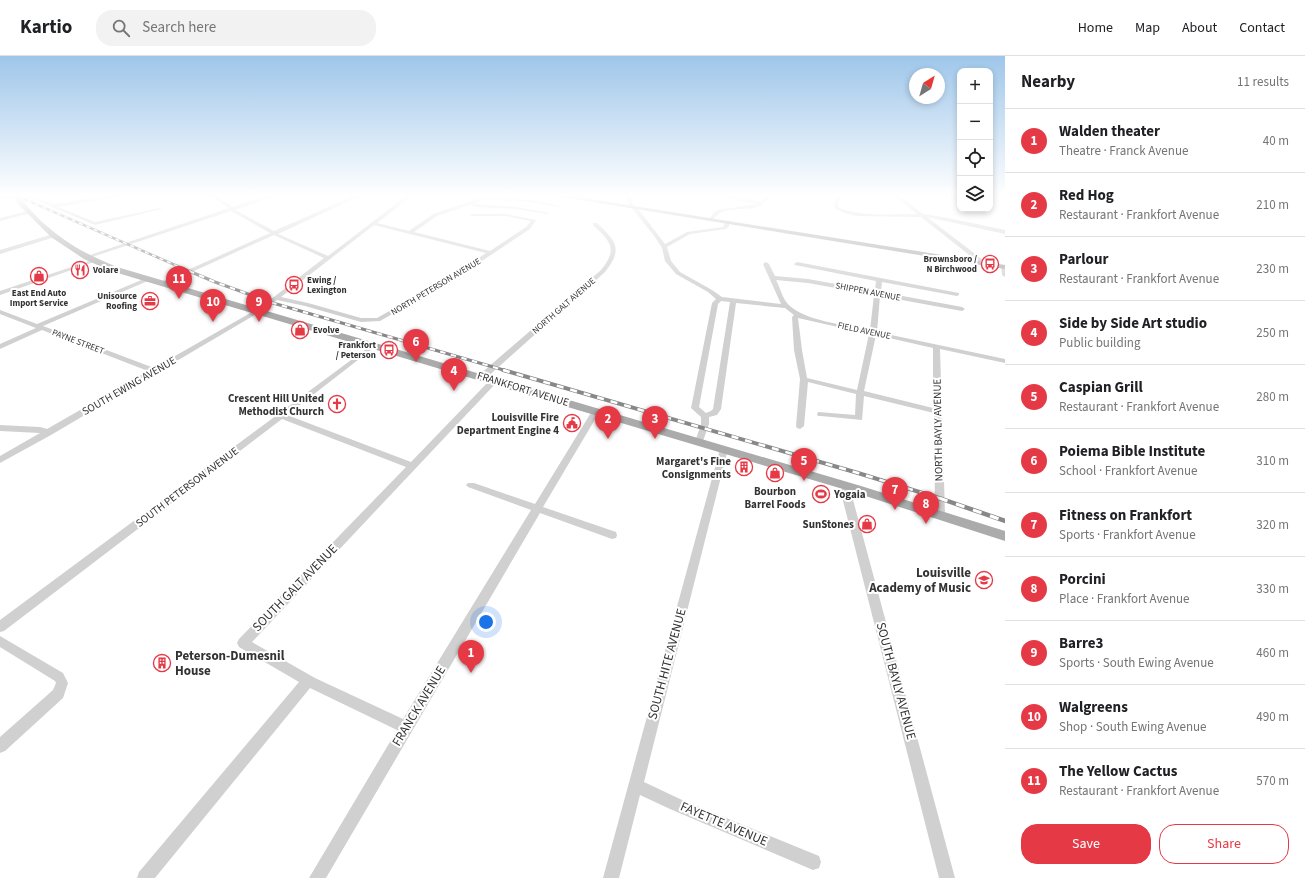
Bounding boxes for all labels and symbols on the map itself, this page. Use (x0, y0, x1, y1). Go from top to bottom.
north arrow (909, 68, 945, 104)
place label: Brownsboro / N Birchwood (924, 253, 977, 276)
bus stop icon: Brownsboro / N Birchwood (980, 254, 1000, 274)
street label: NORTH PETERSON AVENUE (389, 255, 484, 319)
restaurant icon: Volare (70, 260, 90, 280)
place label: Volare (92, 264, 119, 277)
shop icon: East End Auto Import Service (29, 266, 49, 286)
pin: 11 (166, 266, 192, 299)
place label: Ewing / Lexington (307, 274, 347, 297)
bus stop icon: Ewing / Lexington (284, 275, 304, 295)
street label: NORTH GALT AVENUE (529, 275, 599, 337)
street label: SHIPPEN AVENUE (834, 279, 902, 305)
place label: East End Auto Import Service (10, 287, 69, 310)
pin: 10 (200, 289, 226, 322)
pin: 9 (246, 289, 272, 322)
place label: Unisource Roofing (97, 290, 137, 313)
office icon: Unisource Roofing (140, 291, 160, 311)
street label: FIELD AVENUE (836, 319, 892, 343)
shop icon: Evolve (290, 320, 310, 340)
place label: Evolve (313, 324, 340, 337)
street label: PAYNE STREET (50, 326, 106, 358)
pin: 6 (403, 329, 429, 362)
place label: Frankfort / Peterson (336, 339, 377, 362)
bus stop icon: Frankfort / Peterson (379, 340, 399, 360)
street label: SOUTH EWING AVENUE (79, 353, 179, 419)
pin: 4 (441, 358, 467, 391)
street label: FRANKFORT AVENUE (475, 368, 571, 410)
street label: NORTH BAYLY AVENUE (930, 378, 946, 481)
place label: Crescent Hill United Methodist Church (228, 391, 324, 419)
church icon: Crescent Hill United Methodist Church (327, 394, 347, 414)
pin: 2 (595, 406, 621, 439)
pin: 3 (642, 406, 668, 439)
place label: Louisville Fire Department Engine 4 (457, 410, 559, 438)
public building icon: Louisville Fire Department Engine 4 (562, 413, 582, 433)
street label: SOUTH PETERSON AVENUE (133, 443, 242, 531)
pin: 5 (791, 448, 817, 481)
place label: Margaret's Fine Consignments (656, 454, 731, 482)
building icon: Margaret's Fine Consignments (734, 457, 754, 477)
shop icon: Bourbon Barrel Foods (765, 463, 785, 483)
pin: 7 (882, 477, 908, 510)
place label: Bourbon Barrel Foods (744, 484, 806, 512)
sports icon: Yogaia (811, 484, 831, 504)
place label: Yogaia (833, 487, 866, 502)
pin: 8 (913, 491, 939, 524)
shop icon: SunStones (857, 514, 877, 534)
place label: SunStones (803, 517, 854, 532)
street label: SOUTH GALT AVENUE (248, 540, 342, 636)
place label: Louisville Academy of Music (868, 564, 971, 597)
school or university icon: Louisville Academy of Music (974, 570, 994, 590)
street label: SOUTH HITE AVENUE (644, 606, 691, 722)
your location (476, 612, 496, 632)
street label: SOUTH BAYLY AVENUE (872, 620, 920, 742)
pin: 1 (458, 640, 484, 673)
place label: Peterson-Dumesnil House (175, 647, 285, 680)
building icon: Peterson-Dumesnil House (152, 653, 172, 673)
street label: FRANCK AVENUE (388, 662, 450, 750)
street label: FAYETTE AVENUE (678, 797, 771, 851)

